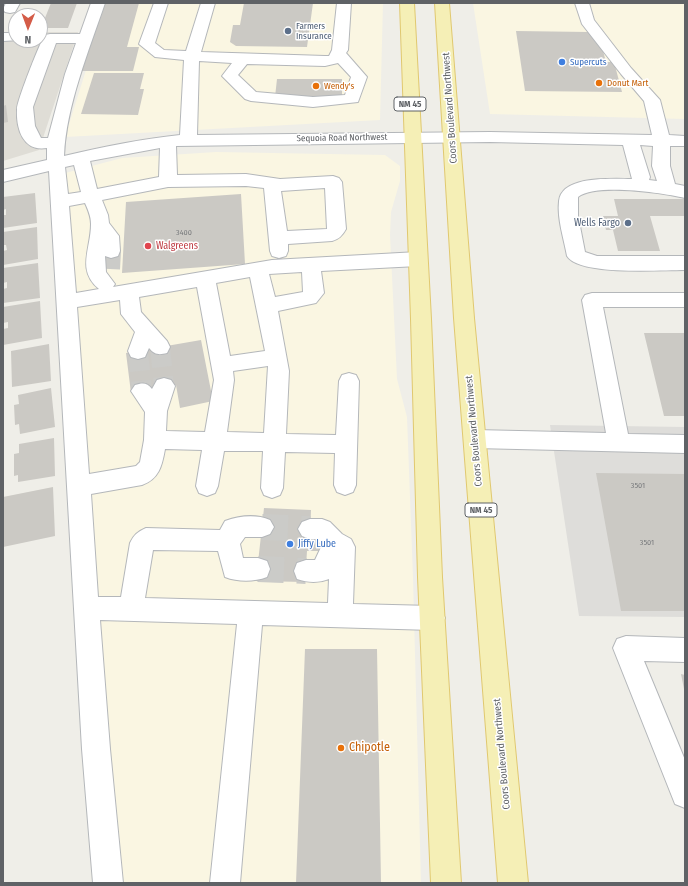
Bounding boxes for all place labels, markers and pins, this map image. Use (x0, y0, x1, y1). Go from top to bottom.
place label: Farmers Insurance (296, 21, 332, 42)
marker: Farmers Insurance (283, 26, 293, 36)
marker: Supercuts (557, 57, 567, 67)
place label: Supercuts (570, 57, 607, 67)
marker: Donut Mart (594, 78, 604, 88)
place label: Donut Mart (607, 78, 648, 88)
marker: Wendy's (311, 81, 321, 91)
place label: Wendy's (324, 81, 354, 91)
place label: Wells Fargo (574, 217, 620, 229)
marker: Wells Fargo (623, 218, 633, 228)
place label: Walgreens (156, 240, 198, 252)
marker: Walgreens (143, 241, 153, 251)
place label: Jiffy Lube (298, 538, 336, 550)
marker: Jiffy Lube (285, 539, 295, 549)
place label: Chipotle (349, 741, 390, 755)
marker: Chipotle (336, 743, 346, 753)

